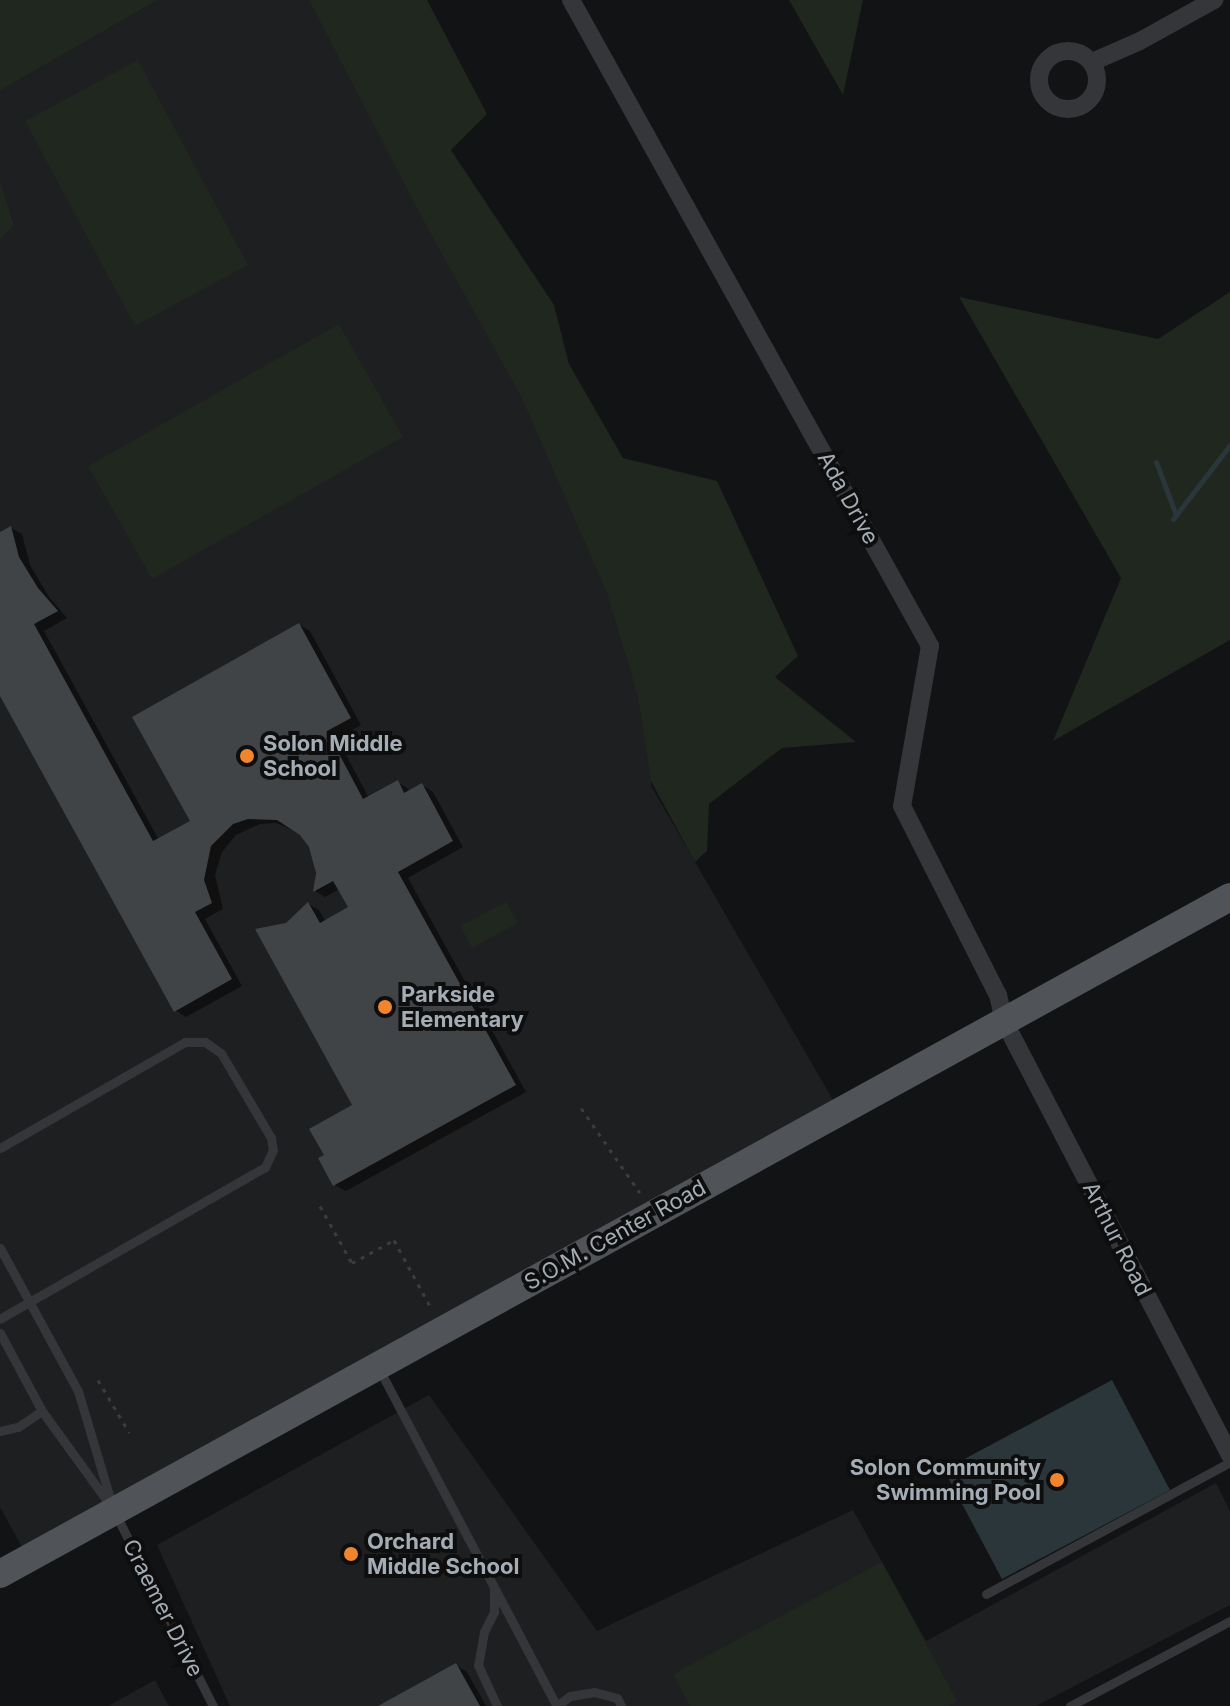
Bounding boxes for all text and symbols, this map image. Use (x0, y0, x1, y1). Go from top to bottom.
street label: Ada Drive (812, 447, 884, 549)
place label: Solon Middle School (263, 730, 403, 782)
marker: Solon Middle School (238, 747, 256, 765)
place label: Parkside Elementary (401, 981, 524, 1032)
marker: Parkside Elementary (376, 998, 394, 1016)
street label: S.O.M. Center Road (520, 1174, 710, 1296)
street label: Arthur Road (1077, 1178, 1157, 1300)
place label: Solon Community Swimming Pool (850, 1454, 1041, 1506)
marker: Solon Community Swimming Pool (1048, 1471, 1066, 1489)
place label: Orchard Middle School (367, 1528, 519, 1580)
street label: Craemer Drive (117, 1535, 209, 1681)
marker: Orchard Middle School (342, 1545, 360, 1563)

